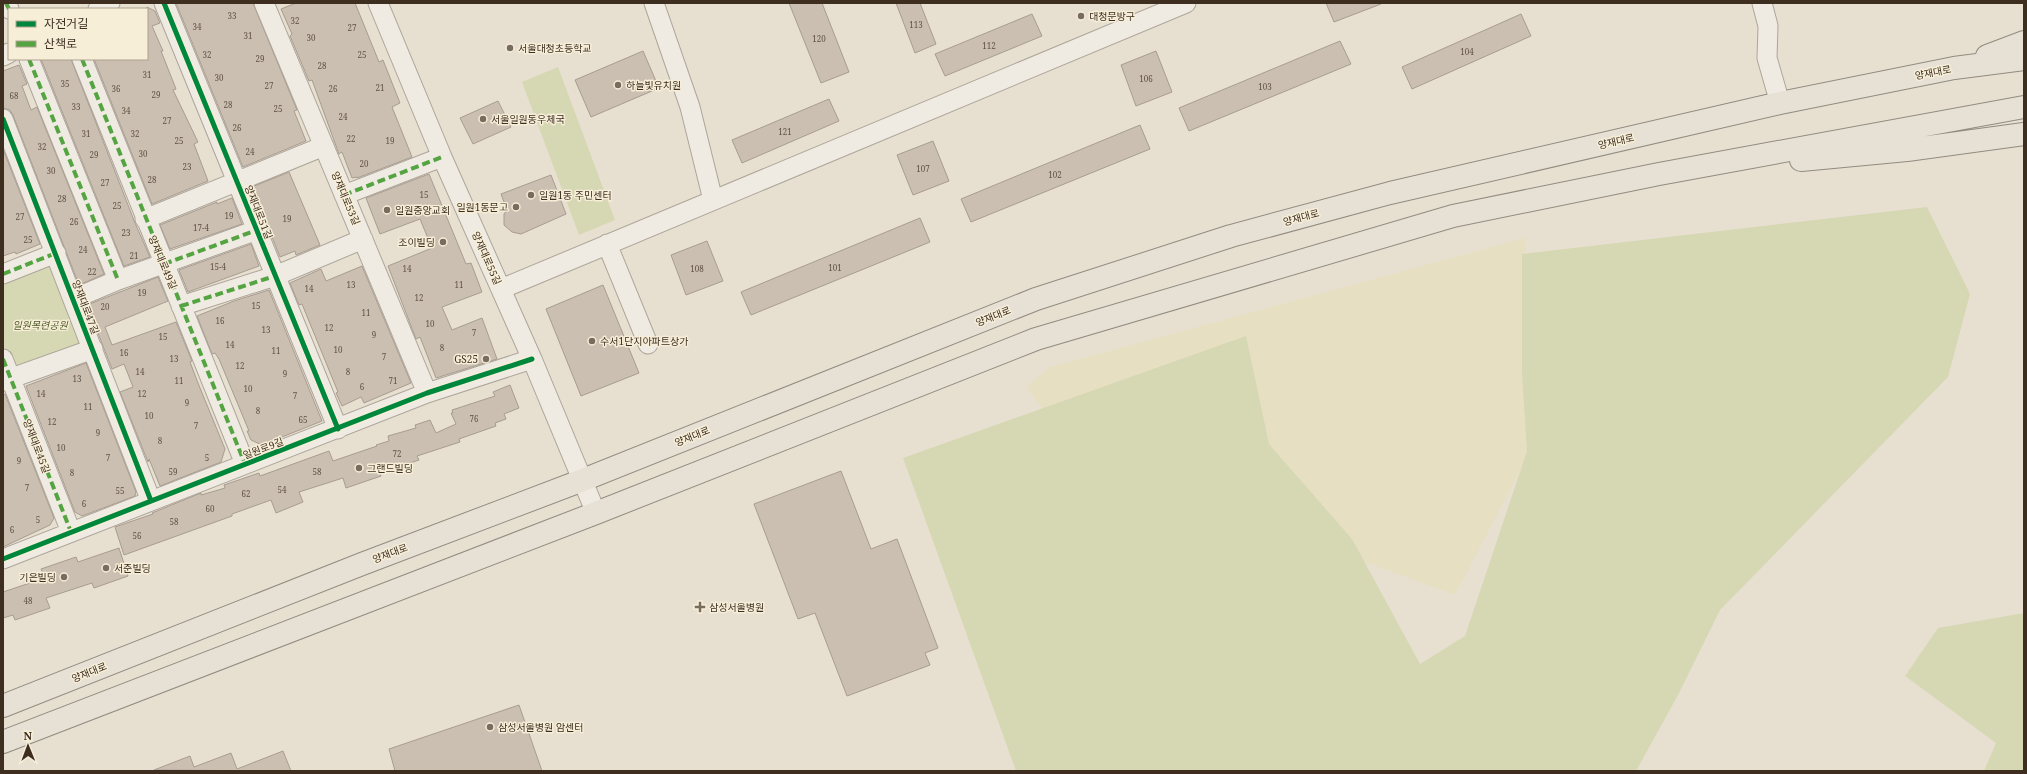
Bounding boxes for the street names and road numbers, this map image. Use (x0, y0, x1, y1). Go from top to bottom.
street label: 양재대로 (1914, 62, 1952, 82)
street label: 양재대로 (1596, 130, 1636, 152)
street label: 양재대로53길 (328, 169, 364, 227)
street label: 양재대로51길 (242, 183, 276, 241)
street label: 양재대로 (1281, 205, 1321, 229)
street label: 양재대로55길 (469, 229, 505, 287)
street label: 양재대로49길 (145, 233, 181, 291)
street label: 양재대로47길 (69, 278, 103, 336)
street label: 양재대로 (973, 303, 1013, 329)
street label: 양재대로45길 (20, 417, 54, 475)
street label: 양재대로 (672, 423, 712, 449)
street label: 일원로9길 (241, 434, 285, 462)
street label: 양재대로 (370, 540, 410, 566)
street label: 양재대로 (69, 659, 109, 685)

